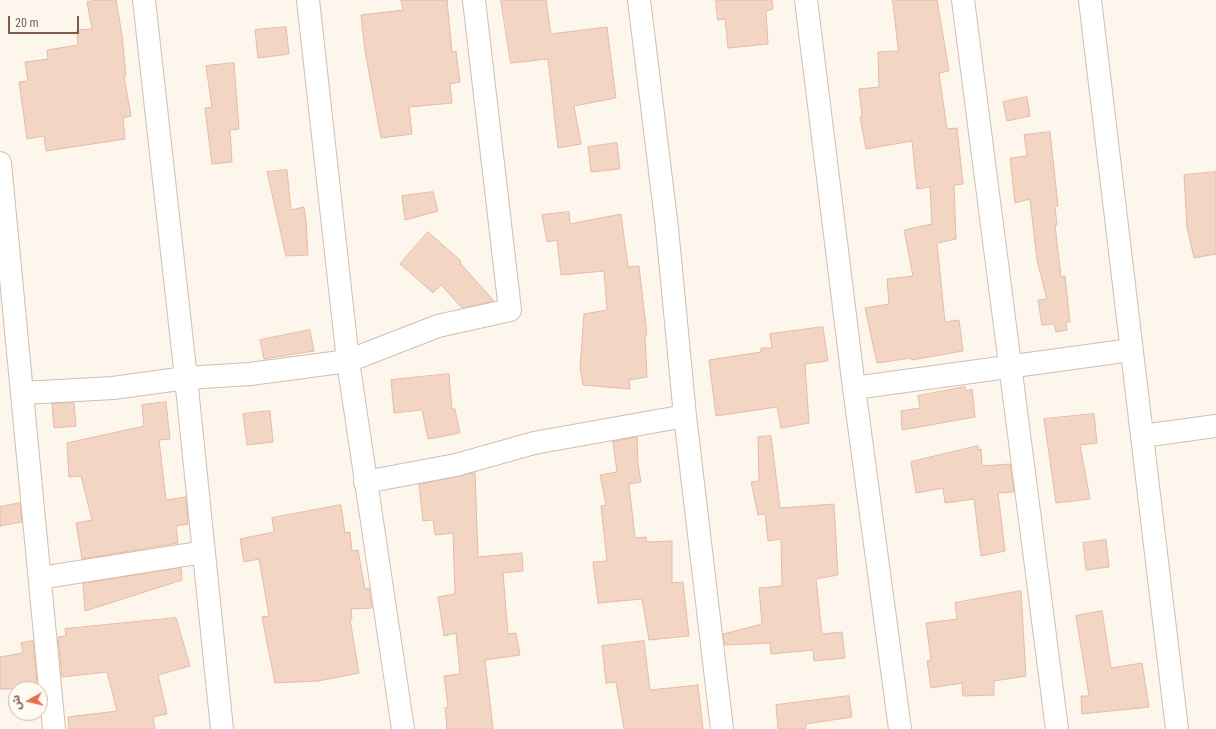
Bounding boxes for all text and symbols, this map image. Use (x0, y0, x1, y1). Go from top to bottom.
scale bar (10, 8, 81, 34)
text: 20 m (15, 16, 39, 30)
north arrow (8, 681, 48, 721)
text: ش (9, 694, 24, 711)

